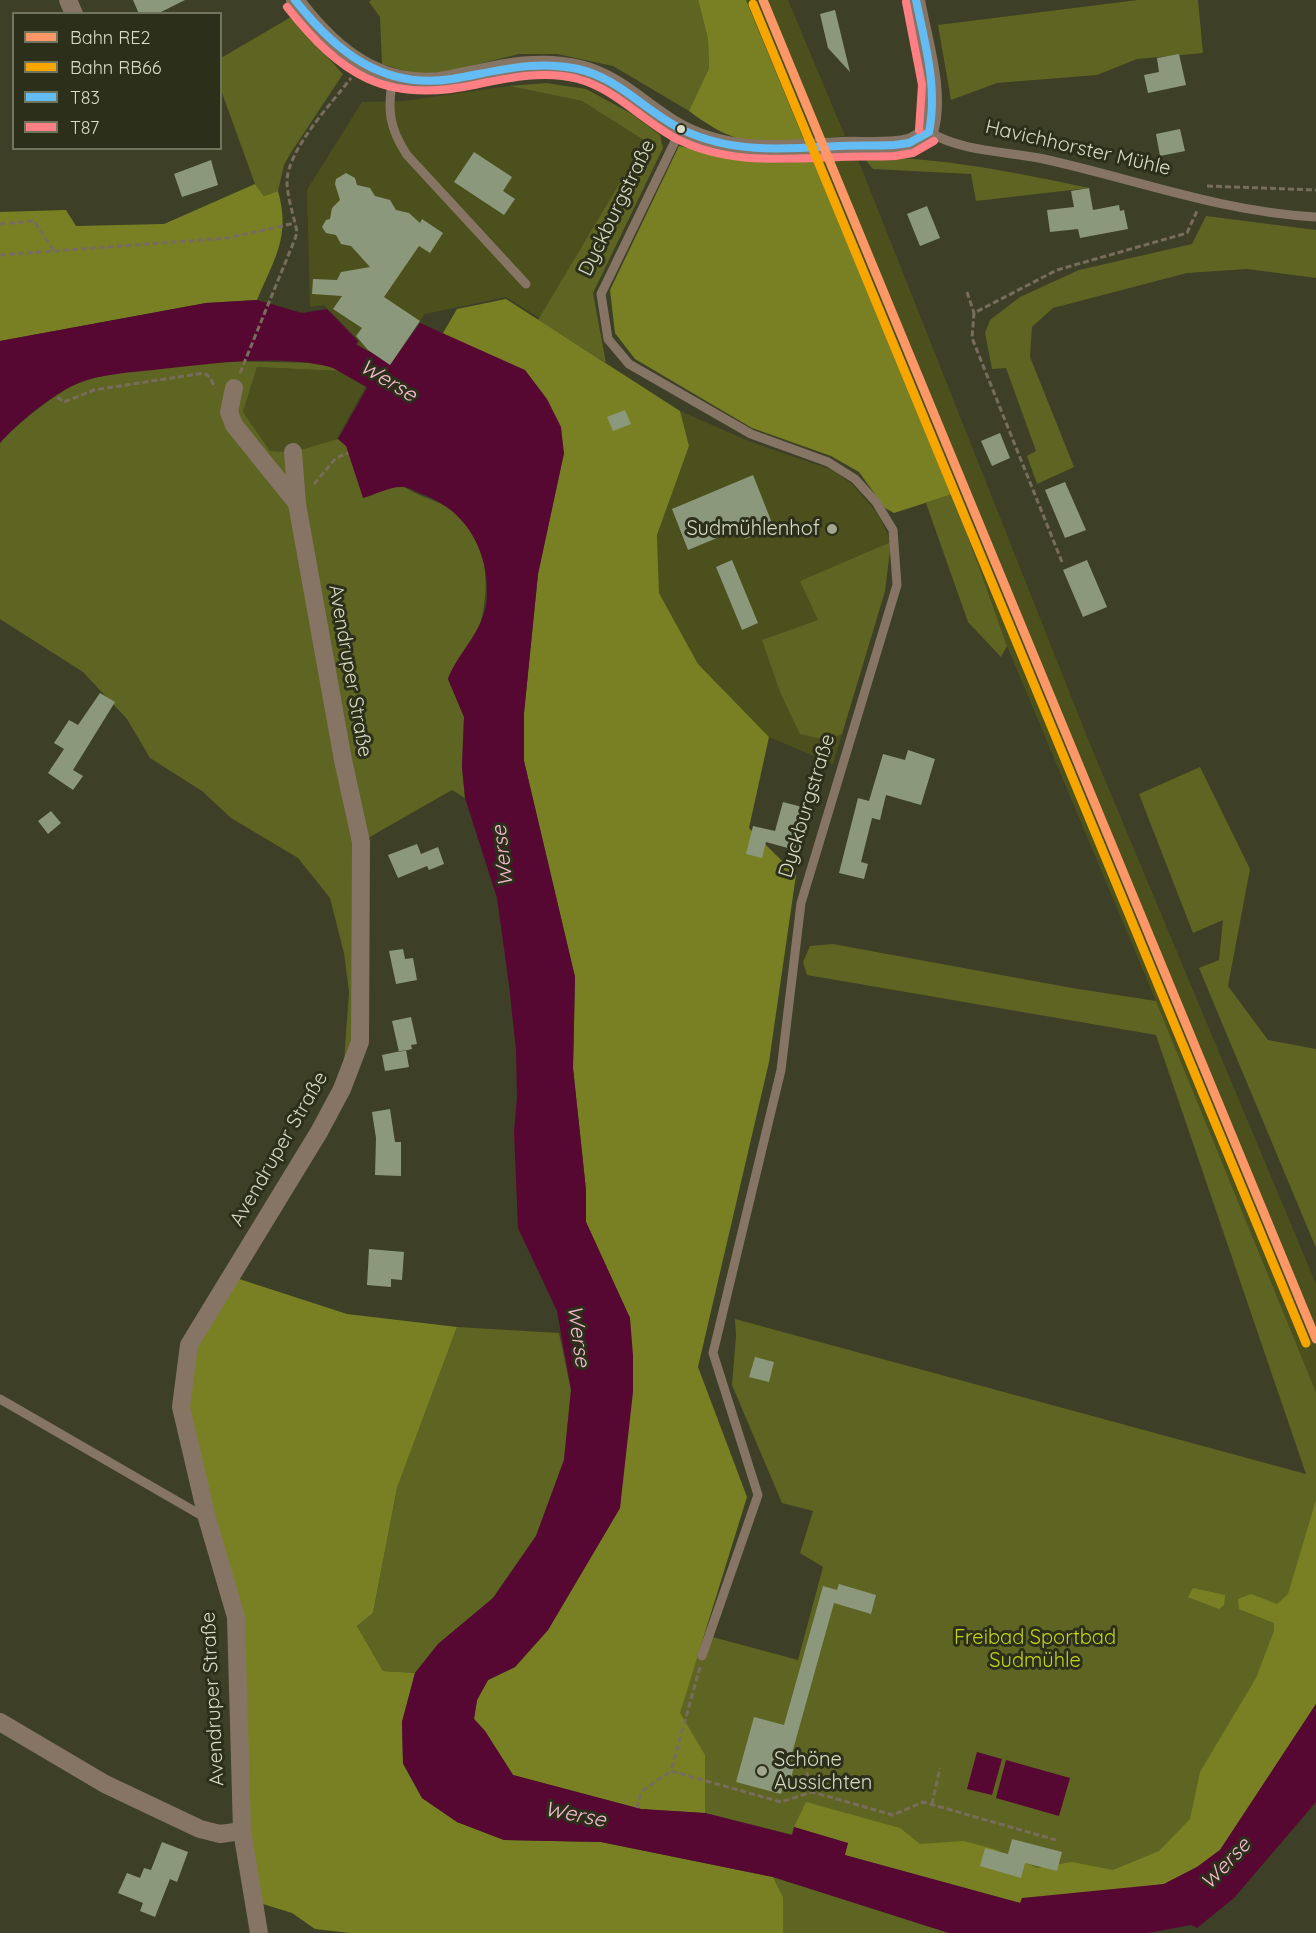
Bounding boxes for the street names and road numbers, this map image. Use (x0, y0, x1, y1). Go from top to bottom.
street label: Havichhorster Mühle (983, 115, 1173, 181)
street label: Dyckburgstraße (574, 136, 660, 280)
street label: Avendruper Straße (323, 583, 377, 759)
street label: Dyckburgstraße (774, 731, 840, 881)
street label: Avendruper Straße (225, 1067, 333, 1231)
street label: Avendruper Straße (196, 1611, 230, 1787)

